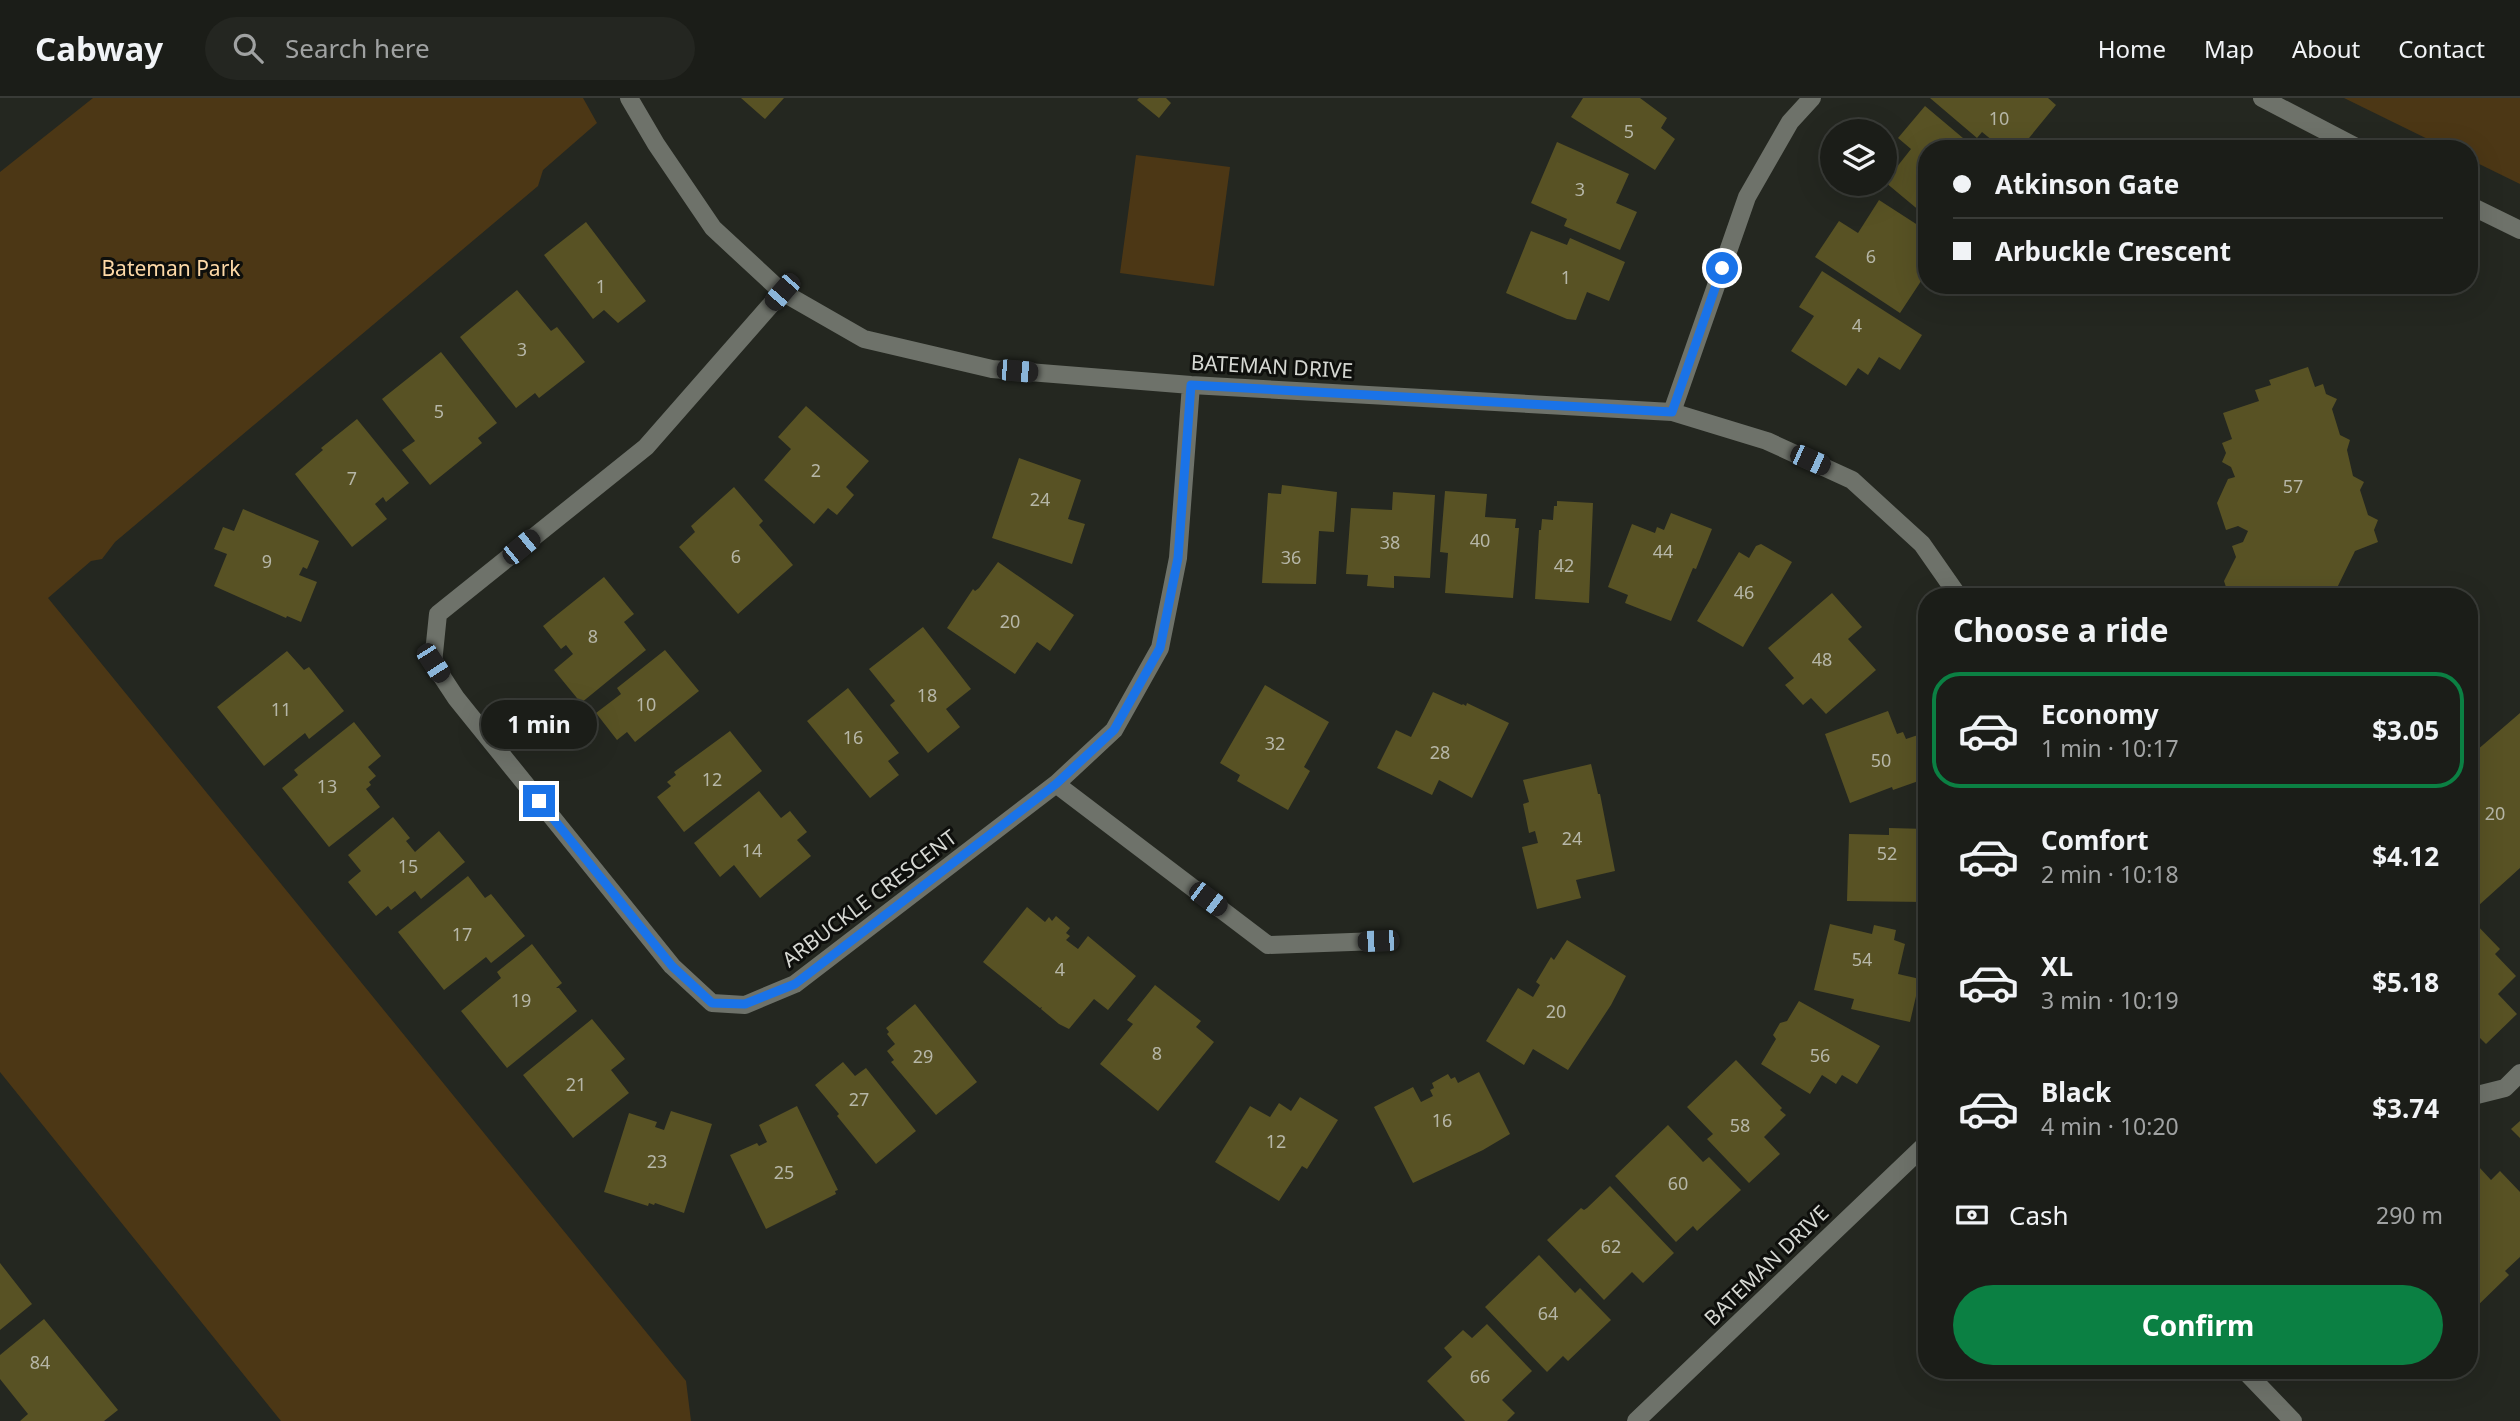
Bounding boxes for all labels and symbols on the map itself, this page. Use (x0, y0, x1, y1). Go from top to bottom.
house number: 10 (1989, 106, 2009, 130)
house number: 5 (1624, 119, 1634, 143)
house number: 3 (1575, 177, 1585, 201)
house number: 6 (1866, 244, 1876, 268)
route start (1706, 252, 1738, 284)
park label: Bateman Park (101, 254, 241, 282)
house number: 1 (1561, 265, 1571, 289)
car (761, 269, 804, 315)
house number: 1 (596, 274, 606, 298)
house number: 4 (1852, 313, 1862, 337)
house number: 3 (517, 337, 527, 361)
street label: BATEMAN DRIVE (1190, 348, 1354, 384)
car (996, 359, 1039, 383)
house number: 5 (434, 399, 444, 423)
car (1787, 442, 1834, 478)
house number: 2 (811, 458, 821, 482)
house number: 7 (347, 466, 357, 490)
house number: 57 (2283, 474, 2303, 498)
house number: 24 (1030, 487, 1050, 511)
car (499, 526, 544, 568)
house number: 40 (1470, 528, 1490, 552)
house number: 38 (1380, 530, 1400, 554)
house number: 44 (1653, 539, 1673, 563)
house number: 6 (731, 544, 741, 568)
house number: 36 (1281, 545, 1301, 569)
house number: 9 (262, 549, 272, 573)
house number: 42 (1554, 553, 1574, 577)
house number: 46 (1734, 580, 1754, 604)
house number: 20 (1000, 609, 1020, 633)
house number: 8 (588, 624, 598, 648)
car (413, 640, 454, 686)
house number: 48 (1812, 647, 1832, 671)
house number: 18 (917, 683, 937, 707)
house number: 10 (636, 692, 656, 716)
house number: 11 (271, 697, 291, 721)
callout: 1 min (481, 700, 597, 748)
house number: 16 (843, 725, 863, 749)
house number: 32 (1265, 731, 1285, 755)
house number: 28 (1430, 740, 1450, 764)
house number: 50 (1871, 748, 1891, 772)
house number: 12 (702, 767, 722, 791)
house number: 13 (317, 774, 337, 798)
route end (523, 785, 555, 817)
house number: 20 (2485, 801, 2505, 825)
street label: ARBUCKLE CRESCENT (776, 823, 962, 973)
house number: 24 (1562, 826, 1582, 850)
house number: 14 (742, 838, 762, 862)
house number: 52 (1877, 841, 1897, 865)
house number: 15 (398, 854, 418, 878)
car (1185, 878, 1232, 920)
house number: 17 (452, 922, 472, 946)
car (1357, 930, 1400, 952)
house number: 54 (1852, 947, 1872, 971)
house number: 4 (1055, 957, 1065, 981)
house number: 19 (511, 988, 531, 1012)
house number: 20 (1546, 999, 1566, 1023)
house number: 8 (1152, 1041, 1162, 1065)
house number: 56 (1810, 1043, 1830, 1067)
house number: 29 (913, 1044, 933, 1068)
house number: 21 (566, 1072, 586, 1096)
house number: 27 (849, 1087, 869, 1111)
house number: 16 (1432, 1108, 1452, 1132)
house number: 58 (1730, 1113, 1750, 1137)
house number: 12 (1266, 1129, 1286, 1153)
house number: 23 (647, 1149, 667, 1173)
house number: 25 (774, 1160, 794, 1184)
house number: 60 (1668, 1171, 1688, 1195)
street label: BATEMAN DRIVE (1698, 1198, 1834, 1332)
house number: 62 (1601, 1234, 1621, 1258)
house number: 64 (1538, 1301, 1558, 1325)
house number: 84 (30, 1350, 50, 1374)
house number: 66 (1470, 1364, 1490, 1388)

